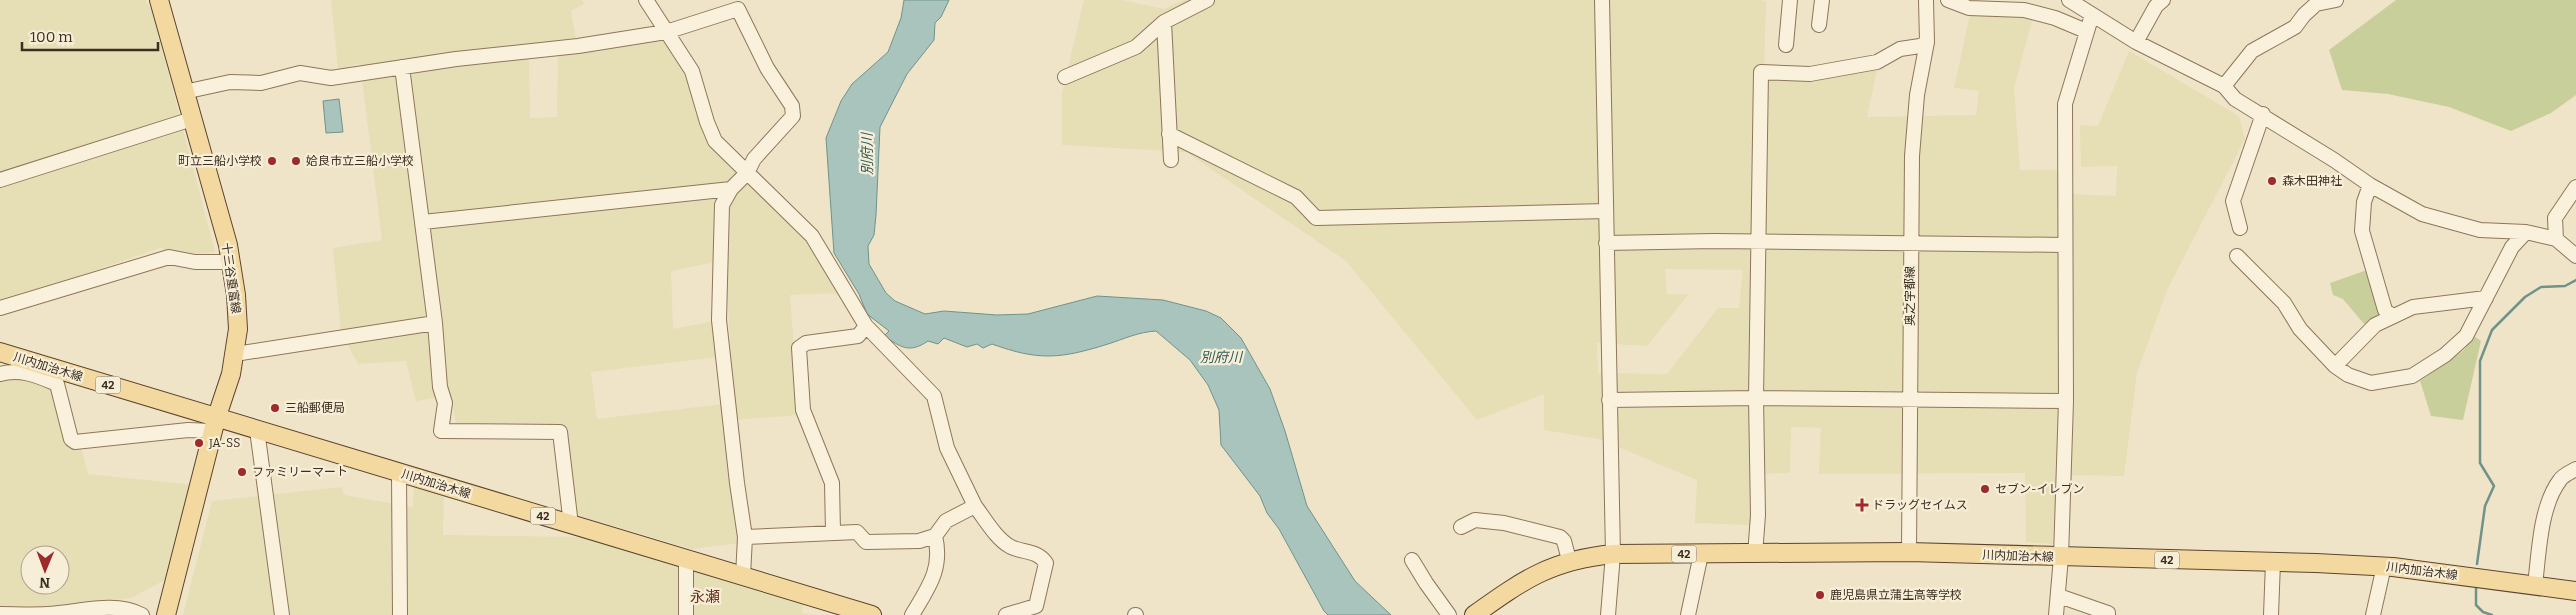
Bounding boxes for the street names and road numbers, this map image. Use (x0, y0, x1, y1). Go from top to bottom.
street label: 十三谷重富線 (219, 241, 243, 315)
street label: 奥之宇都線 (1903, 266, 1917, 326)
street label: 川内加治木線 (12, 350, 84, 384)
road number: 42 (96, 376, 120, 394)
street label: 川内加治木線 (400, 467, 472, 501)
road number: 42 (530, 508, 556, 524)
road number: 42 (1672, 546, 1696, 562)
street label: 川内加治木線 (1982, 548, 2054, 564)
road number: 42 (2154, 552, 2180, 568)
street label: 川内加治木線 (2385, 560, 2459, 582)

